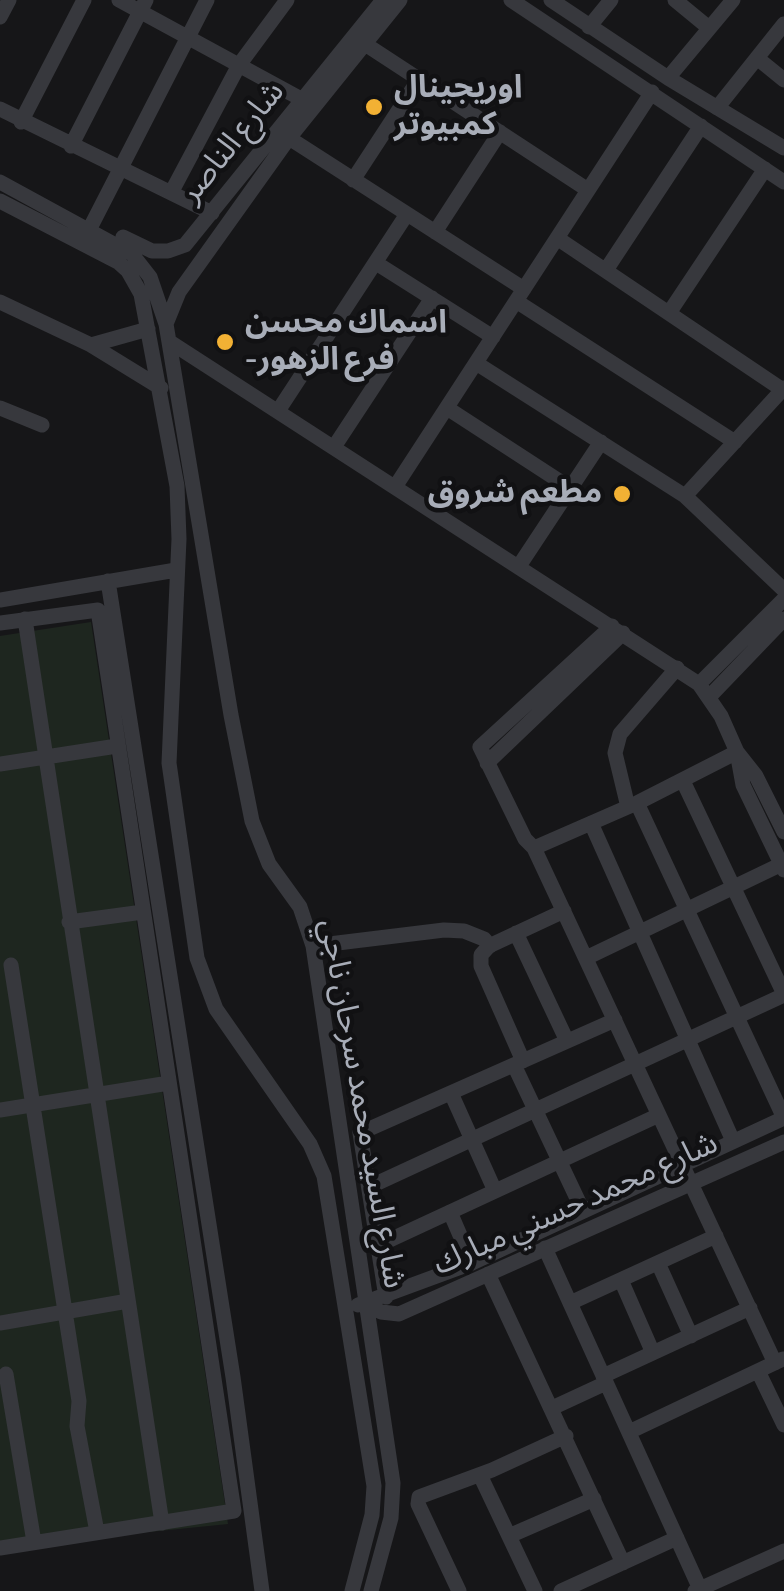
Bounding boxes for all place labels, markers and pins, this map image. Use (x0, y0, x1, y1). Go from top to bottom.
place label: اوريجينال كمبيوتر (394, 70, 522, 145)
marker: اوريجينال كمبيوتر (363, 96, 385, 118)
place label: اسماك محسن -فرع الزهور (245, 305, 447, 380)
marker: اسماك محسن -فرع الزهور (214, 331, 236, 353)
place label: مطعم شروق (428, 475, 602, 513)
marker: مطعم شروق (611, 483, 633, 505)

